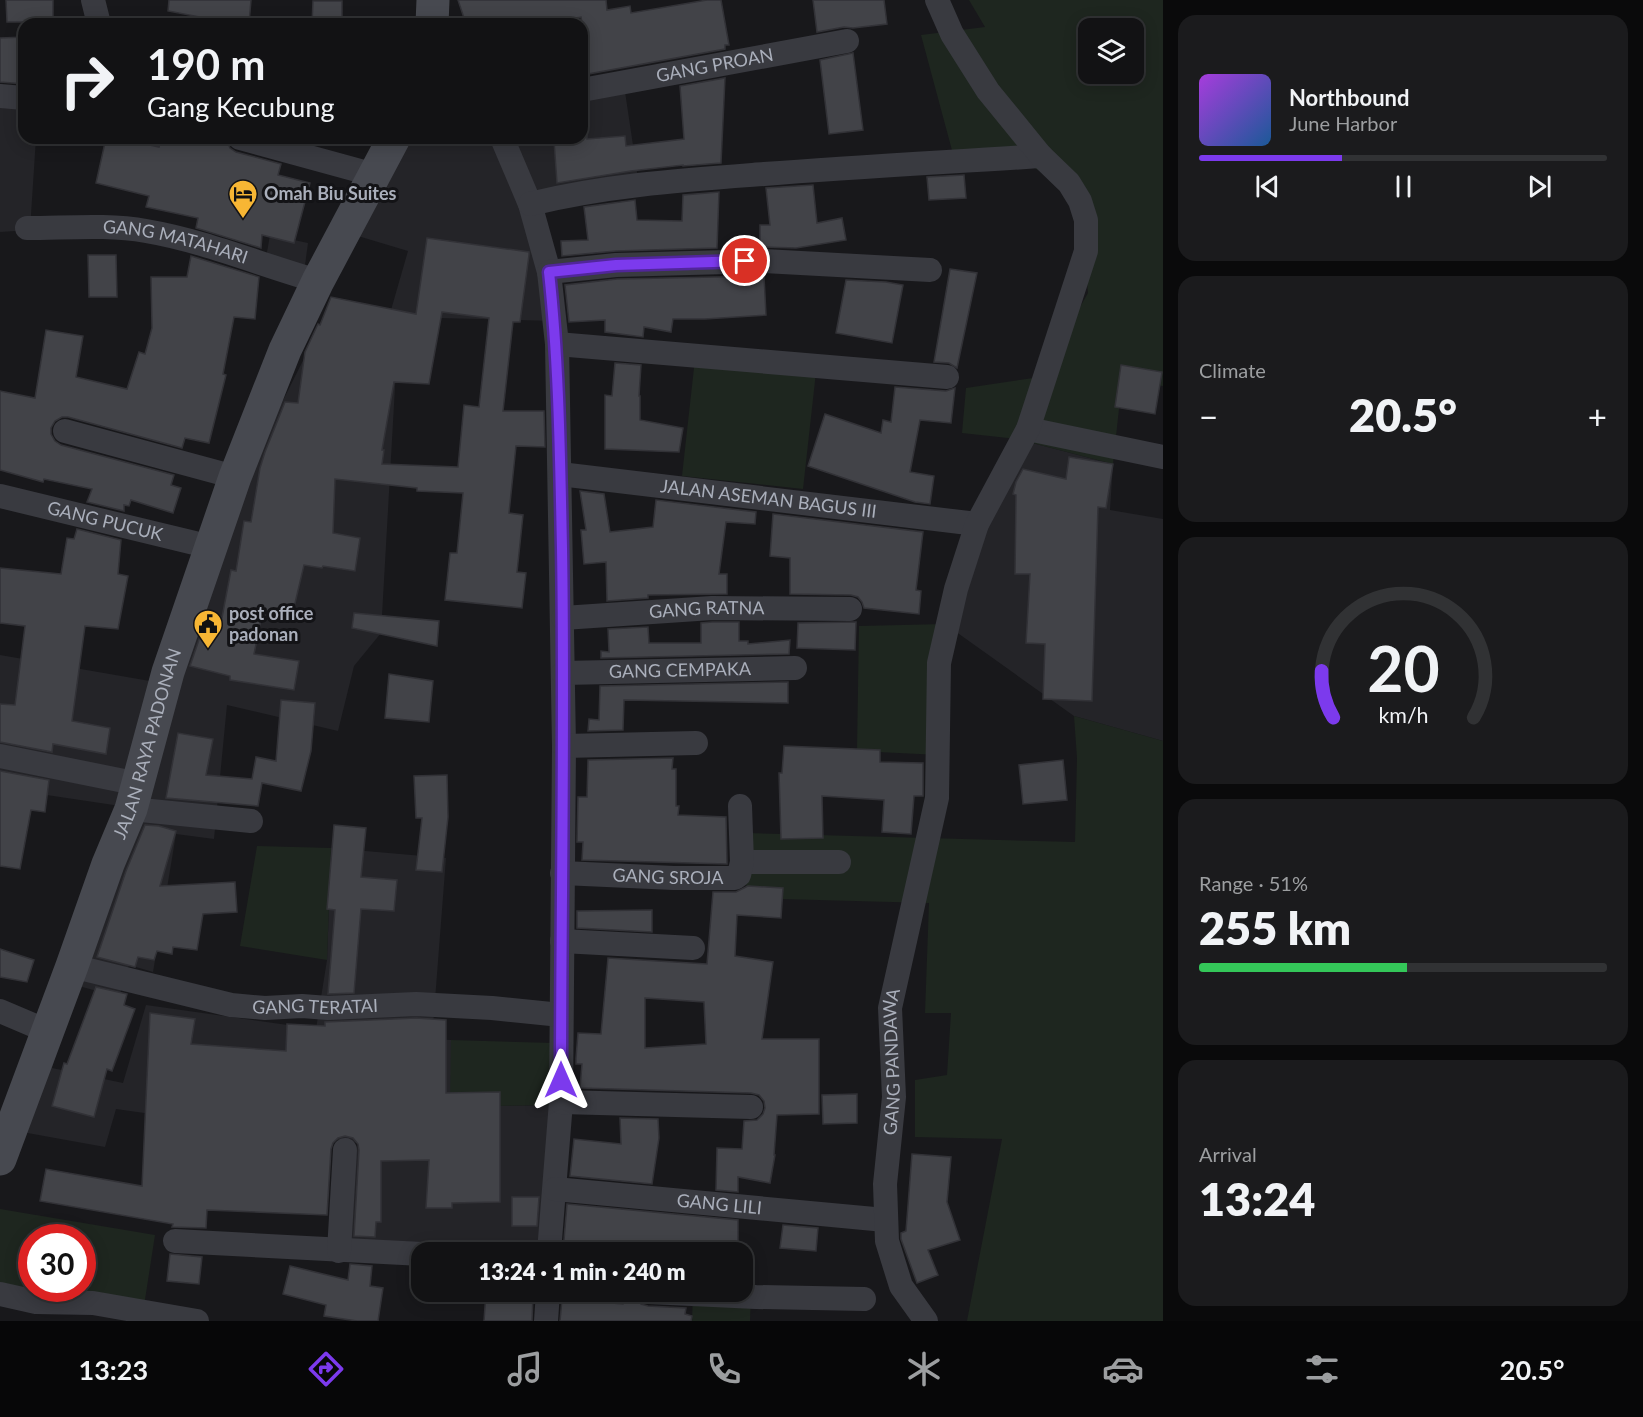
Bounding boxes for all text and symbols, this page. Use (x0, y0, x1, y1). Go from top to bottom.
map controls (1078, 18, 1144, 84)
button: layers (1078, 18, 1144, 84)
text: 190 m (147, 39, 265, 89)
icon: right (48, 42, 126, 120)
street label: GANG PROAN (654, 43, 775, 86)
text: Northbound (1289, 84, 1409, 111)
text: Gang Kecubung (147, 90, 334, 123)
text: June Harbor (1289, 111, 1397, 135)
icon: previous (1251, 170, 1284, 203)
icon: pause (1387, 170, 1420, 203)
icon: next (1523, 170, 1556, 203)
hotel icon: Omah Biu Suites (227, 178, 259, 220)
place label: Omah Biu Suites (264, 182, 397, 204)
street label: GANG MATAHARI (103, 215, 251, 268)
pin (719, 235, 770, 286)
icon: arrive (728, 244, 761, 277)
text: Climate (1199, 358, 1266, 382)
text: 20.5° (1349, 388, 1457, 442)
text: − (1199, 396, 1218, 436)
text: + (1588, 396, 1607, 436)
street label: JALAN ASEMAN BAGUS III (659, 474, 878, 522)
street label: GANG PUCUK (45, 496, 165, 545)
street label: GANG RATNA (648, 596, 765, 622)
place label: post office padonan (229, 602, 314, 645)
public building icon: post office padonan (192, 608, 224, 650)
text: 20 (1367, 630, 1439, 705)
street label: JALAN RAYA PADONAN (108, 645, 185, 842)
street label: GANG CEMPAKA (609, 657, 752, 682)
text: km/h (1378, 702, 1428, 728)
street label: GANG SROJA (612, 863, 724, 888)
text: Range · 51% (1199, 871, 1308, 895)
text: 255 km (1199, 901, 1351, 955)
street label: GANG PANDAWA (878, 985, 904, 1136)
street label: GANG TERATAI (251, 994, 378, 1018)
position arrow (529, 1048, 593, 1112)
text: Arrival (1199, 1142, 1257, 1166)
text: 13:24 (1199, 1172, 1315, 1226)
street label: GANG LILI (676, 1188, 763, 1218)
speed limit sign: 30 (18, 1224, 96, 1302)
text: 13:24 · 1 min · 240 m (479, 1258, 685, 1285)
icon: directions (305, 1348, 347, 1390)
icon: music (504, 1348, 546, 1390)
icon: phone (703, 1348, 745, 1390)
icon: climate (903, 1348, 945, 1390)
icon: car (1102, 1348, 1144, 1390)
icon: filters (1301, 1348, 1343, 1390)
text: 13:23 (79, 1353, 148, 1386)
text: 20.5° (1500, 1353, 1564, 1386)

